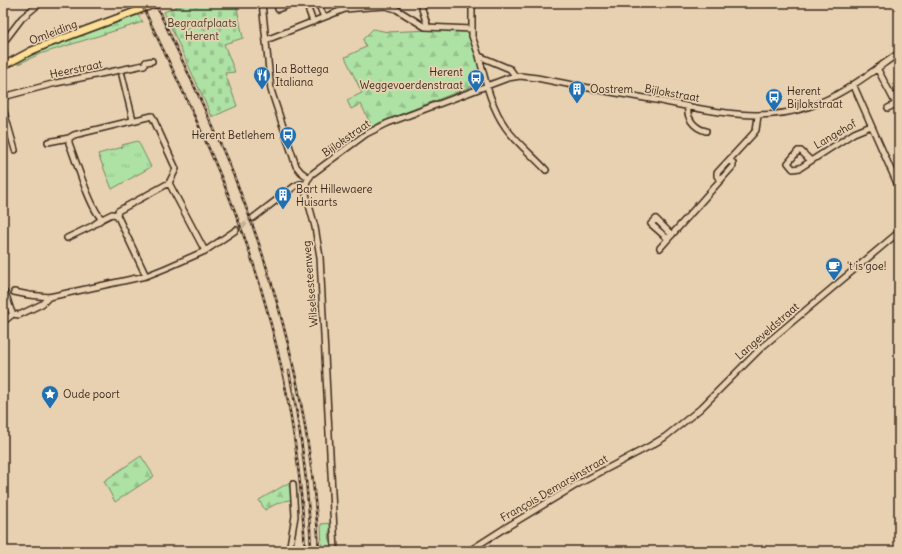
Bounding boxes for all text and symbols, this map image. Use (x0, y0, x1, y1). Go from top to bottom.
street label: Omleiding (27, 16, 79, 48)
park label: Begraafplaats Herent (167, 16, 237, 43)
street label: Heerstraat (48, 57, 104, 81)
place label: La Bottega Italiana (275, 62, 329, 89)
restaurant icon: La Bottega Italiana (252, 65, 272, 90)
place label: Herent Weggevoerdenstraat (359, 65, 463, 92)
bus stop icon: Herent Weggevoerdenstraat (466, 68, 486, 93)
building icon: Oostrem (567, 79, 587, 104)
street label: Bijlokstraat (643, 81, 701, 105)
place label: Oostrem (590, 82, 633, 96)
place label: Herent Bijlokstraat (787, 84, 843, 111)
bus stop icon: Herent Bijlokstraat (764, 87, 784, 112)
street label: Bijlokstraat (319, 116, 373, 160)
street label: Langehof (811, 116, 859, 152)
bus stop icon: Herent Betlehem (278, 125, 298, 150)
place label: Herent Betlehem (191, 128, 275, 142)
place label: Bart Hillewaere Huisarts (296, 182, 372, 209)
building icon: Bart Hillewaere Huisarts (273, 185, 293, 210)
street label: Wilselsesteenweg (299, 240, 321, 328)
cafe icon: 't is goe! (824, 256, 844, 281)
place label: 't is goe! (847, 259, 886, 273)
street label: Langeveldstraat (732, 299, 802, 363)
place icon: Oude poort (40, 384, 60, 409)
place label: Oude poort (63, 387, 120, 401)
street label: François Demarsinstraat (498, 451, 611, 525)

